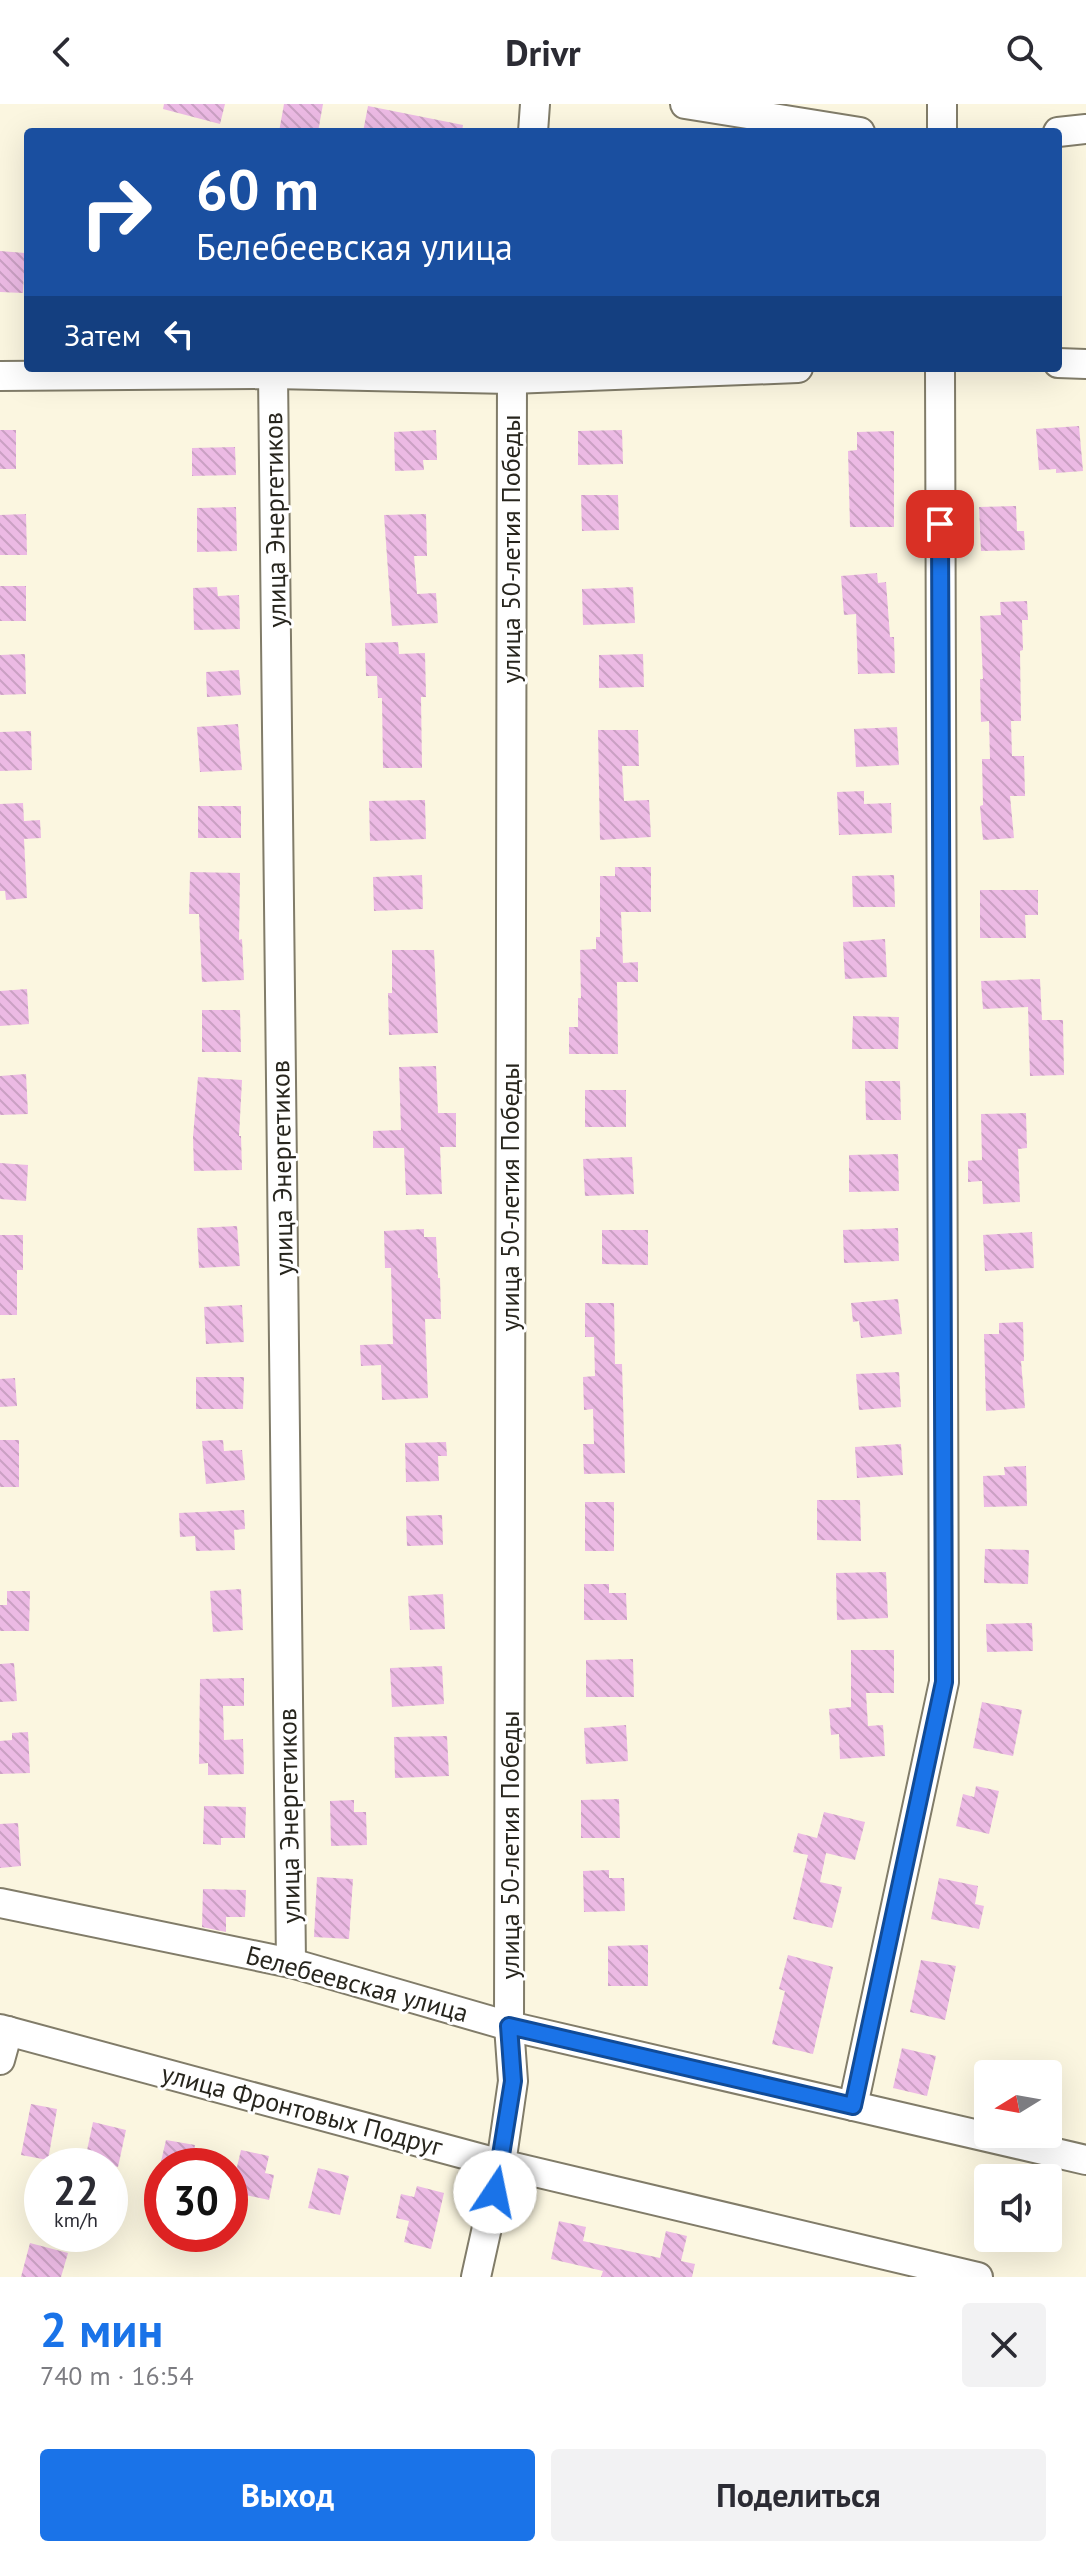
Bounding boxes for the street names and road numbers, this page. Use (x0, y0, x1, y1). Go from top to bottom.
street label: улица Энергетиков (256, 412, 293, 628)
street label: улица 50-летия Победы (494, 415, 527, 683)
street label: улица Энергетиков (263, 1060, 300, 1276)
street label: улица 50-летия Победы (493, 1063, 526, 1331)
street label: улица Энергетиков (270, 1708, 307, 1924)
street label: улица 50-летия Победы (493, 1711, 526, 1979)
street label: Белебеевская улица (242, 1938, 472, 2029)
street label: улица Фронтовых Подруг (158, 2056, 447, 2163)

